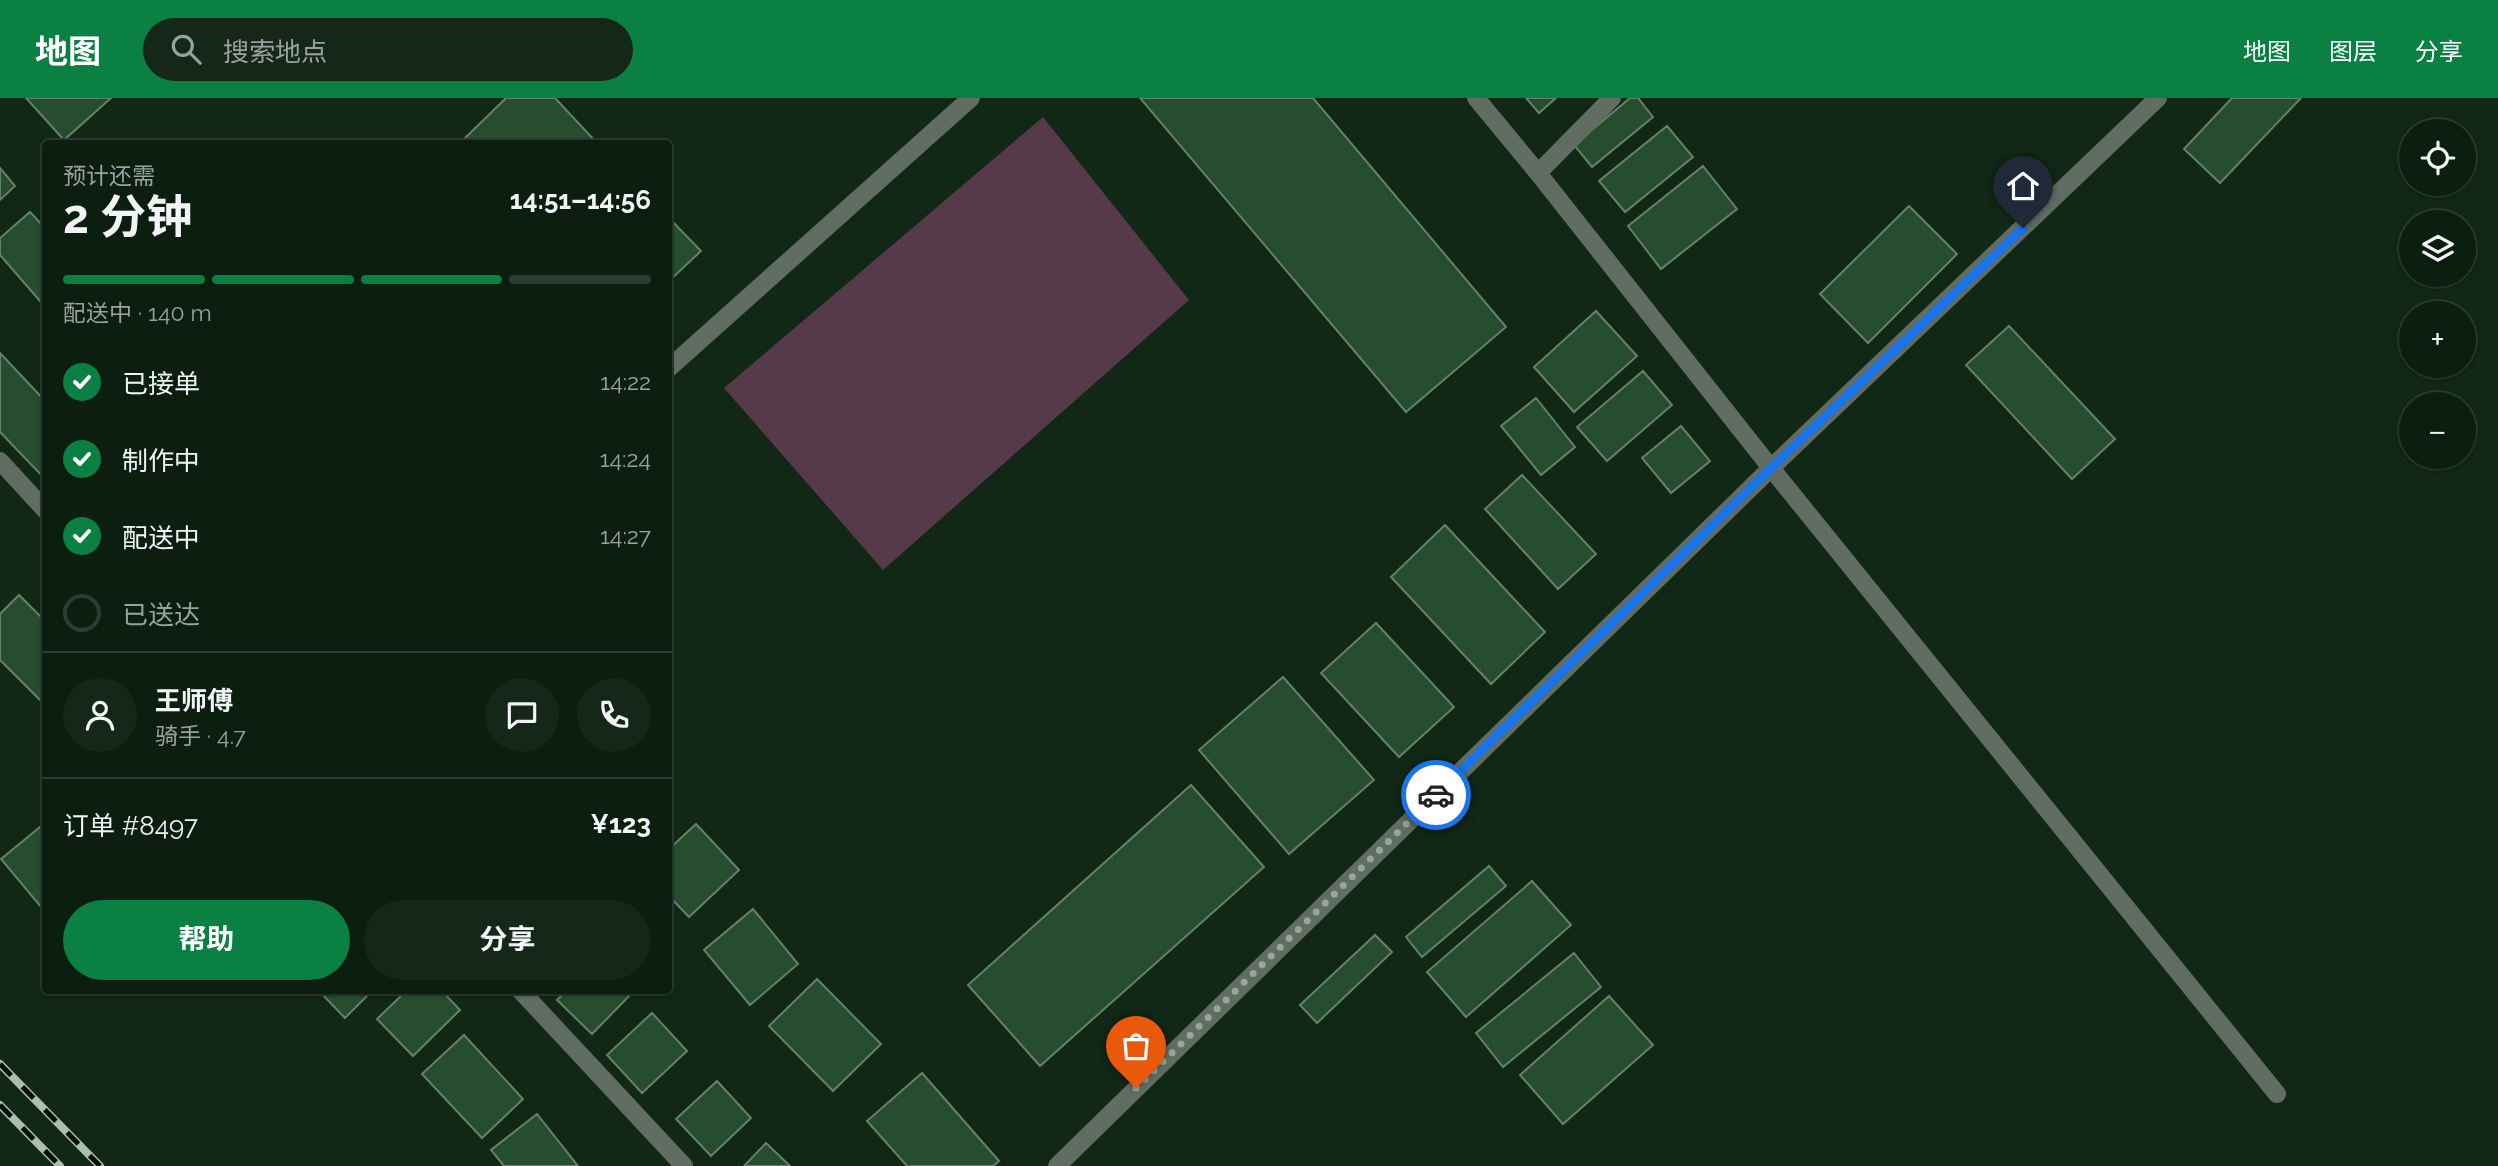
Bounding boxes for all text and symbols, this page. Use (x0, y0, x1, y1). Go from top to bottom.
search box (143, 18, 633, 81)
icon: search (167, 30, 205, 68)
text: 地图 (35, 32, 101, 71)
text: 搜索地点 (223, 37, 327, 67)
text: 地图 (2243, 37, 2291, 66)
text: 图层 (2329, 37, 2377, 66)
text: 分享 (2415, 37, 2463, 66)
map controls (2399, 119, 2476, 469)
button: locate (2399, 119, 2476, 196)
pin (1993, 156, 2053, 228)
text: 预计还需 (63, 162, 155, 189)
icon: home (2004, 167, 2042, 205)
text: 14:51–14:56 (510, 185, 651, 215)
text: 2 分钟 (63, 190, 192, 244)
button: layers (2399, 210, 2476, 287)
text: 配送中 · 140 m (63, 299, 212, 326)
button: + (2399, 301, 2476, 378)
icon: check (63, 363, 101, 401)
text: 14:22 (600, 368, 651, 395)
text: 已接单 (122, 369, 200, 399)
button: − (2399, 392, 2476, 469)
icon: check (63, 440, 101, 478)
text: 14:24 (600, 445, 651, 472)
text: 制作中 (122, 446, 200, 476)
icon: check (63, 517, 101, 555)
text: 14:27 (600, 522, 651, 549)
text: 配送中 (122, 523, 200, 553)
text: 已送达 (122, 600, 200, 630)
button: person (63, 678, 137, 752)
button: chat (485, 678, 559, 752)
button: phone (577, 678, 651, 752)
text: 王师傅 (155, 686, 233, 716)
text: 骑手 · 4.7 (155, 722, 246, 749)
courier (1401, 760, 1471, 830)
icon: car (1417, 776, 1455, 814)
text: ¥123 (590, 809, 651, 839)
text: 订单 #8497 (63, 811, 198, 841)
button: 帮助 (63, 900, 350, 980)
button: 分享 (364, 900, 651, 980)
pin (1106, 1016, 1166, 1088)
icon: bag (1117, 1027, 1155, 1065)

